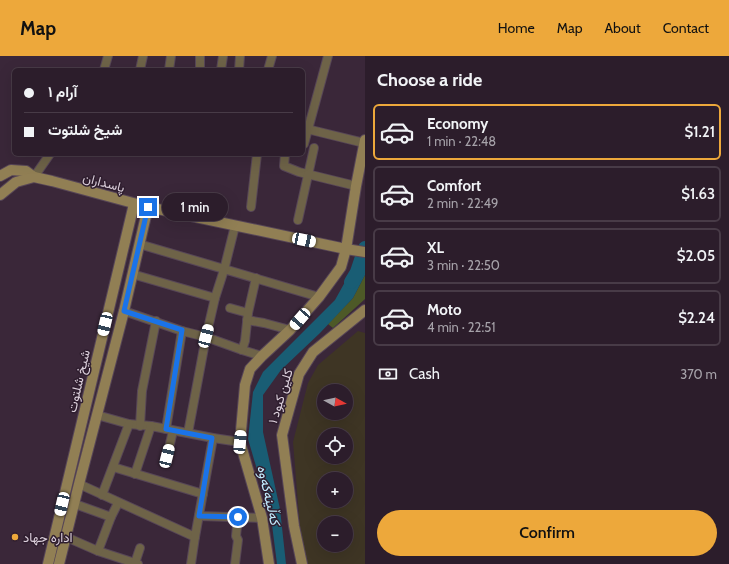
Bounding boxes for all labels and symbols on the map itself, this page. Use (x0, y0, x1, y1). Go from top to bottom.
street label: پاسداران (81, 169, 127, 197)
callout: 1 min (162, 193, 228, 221)
route end (139, 198, 157, 216)
car (291, 232, 317, 248)
car (288, 306, 312, 332)
car (96, 311, 114, 337)
car (197, 323, 215, 349)
street label: شیخ شلتوت (63, 348, 95, 414)
street label: کلین کبود ۱ (264, 367, 297, 426)
north arrow (317, 384, 353, 420)
car (233, 430, 247, 454)
car (158, 443, 176, 469)
water label: کەڵینەکەوە (253, 463, 285, 529)
car (53, 491, 71, 517)
route start (229, 508, 247, 526)
place label: اداره جهاد (23, 529, 72, 546)
marker: اداره جهاد (10, 532, 20, 542)

